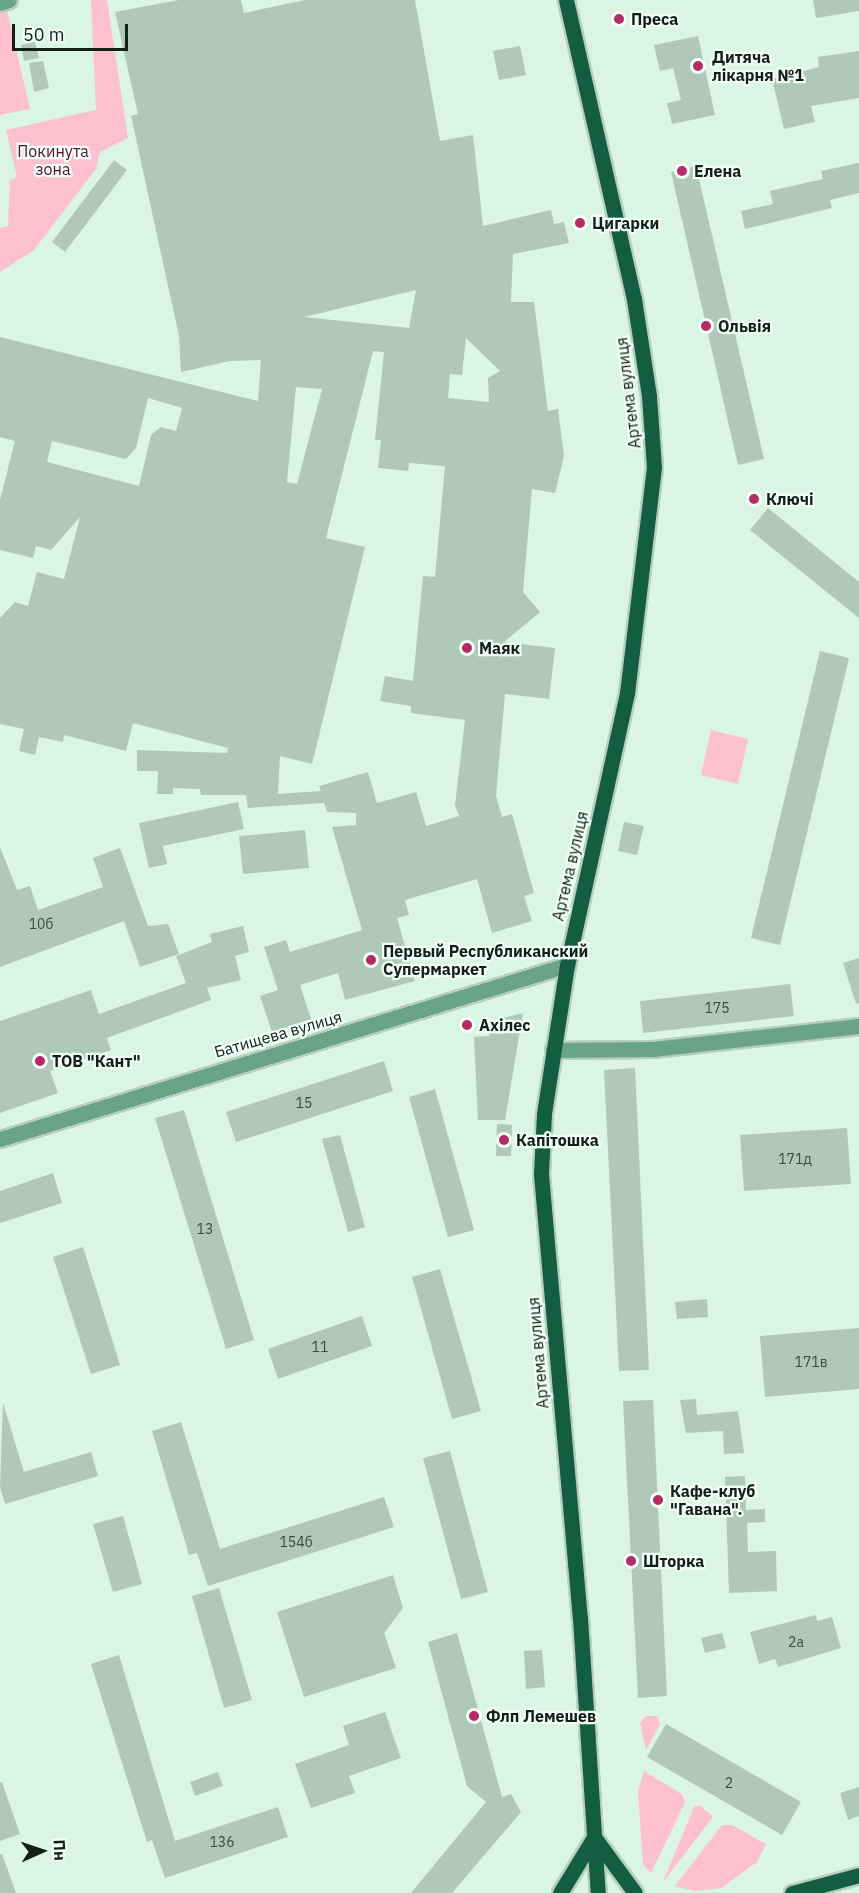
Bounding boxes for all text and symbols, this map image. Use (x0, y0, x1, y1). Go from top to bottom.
place label: Преса (631, 9, 678, 29)
scale bar (15, 12, 130, 50)
marker: Преса (612, 12, 626, 26)
text: 50 m (23, 23, 65, 46)
place label: Дитяча лікарня №1 (712, 47, 804, 85)
marker: Дитяча лікарня №1 (689, 57, 707, 75)
park label: Покинута зона (17, 141, 89, 179)
place label: Елена (694, 161, 741, 181)
marker: Елена (675, 164, 689, 178)
place label: Цигарки (592, 213, 659, 233)
marker: Цигарки (573, 216, 587, 230)
place label: Ольвія (718, 316, 771, 336)
marker: Ольвія (699, 319, 713, 333)
street label: Артема вулиця (612, 336, 644, 450)
place label: Ключі (766, 489, 814, 509)
marker: Ключі (747, 492, 761, 506)
place label: Маяк (479, 638, 520, 658)
marker: Маяк (460, 641, 474, 655)
street label: Артема вулиця (548, 809, 592, 923)
house number: 10б (29, 916, 53, 932)
place label: Первый Республиканский Супермаркет (383, 941, 588, 979)
marker: Первый Республиканский Супермаркет (364, 953, 378, 967)
house number: 175 (704, 1000, 730, 1016)
street label: Батищева вулиця (212, 1007, 344, 1061)
place label: Ахілес (479, 1015, 531, 1035)
marker: Ахілес (460, 1018, 474, 1032)
place label: ТОВ "Кант" (52, 1051, 141, 1071)
marker: ТОВ "Кант" (33, 1054, 47, 1068)
house number: 15 (296, 1095, 312, 1111)
place label: Капітошка (516, 1130, 599, 1150)
marker: Капітошка (497, 1133, 511, 1147)
house number: 171д (778, 1151, 812, 1167)
house number: 13 (197, 1221, 213, 1237)
street label: Артема вулиця (524, 1296, 552, 1410)
house number: 11 (312, 1339, 328, 1355)
house number: 171в (794, 1354, 828, 1370)
place label: Кафе-клуб "Гавана". (670, 1481, 755, 1519)
marker: Кафе-клуб "Гавана". (651, 1493, 665, 1507)
house number: 154б (279, 1534, 313, 1550)
place label: Шторка (643, 1551, 704, 1571)
marker: Шторка (624, 1554, 638, 1568)
house number: 2а (788, 1634, 804, 1650)
place label: Флп Лемешев (486, 1706, 596, 1726)
marker: Флп Лемешев (467, 1709, 481, 1723)
house number: 2 (725, 1775, 733, 1791)
north arrow (12, 1821, 72, 1881)
house number: 136 (209, 1834, 235, 1850)
text: Пн (49, 1839, 71, 1861)

